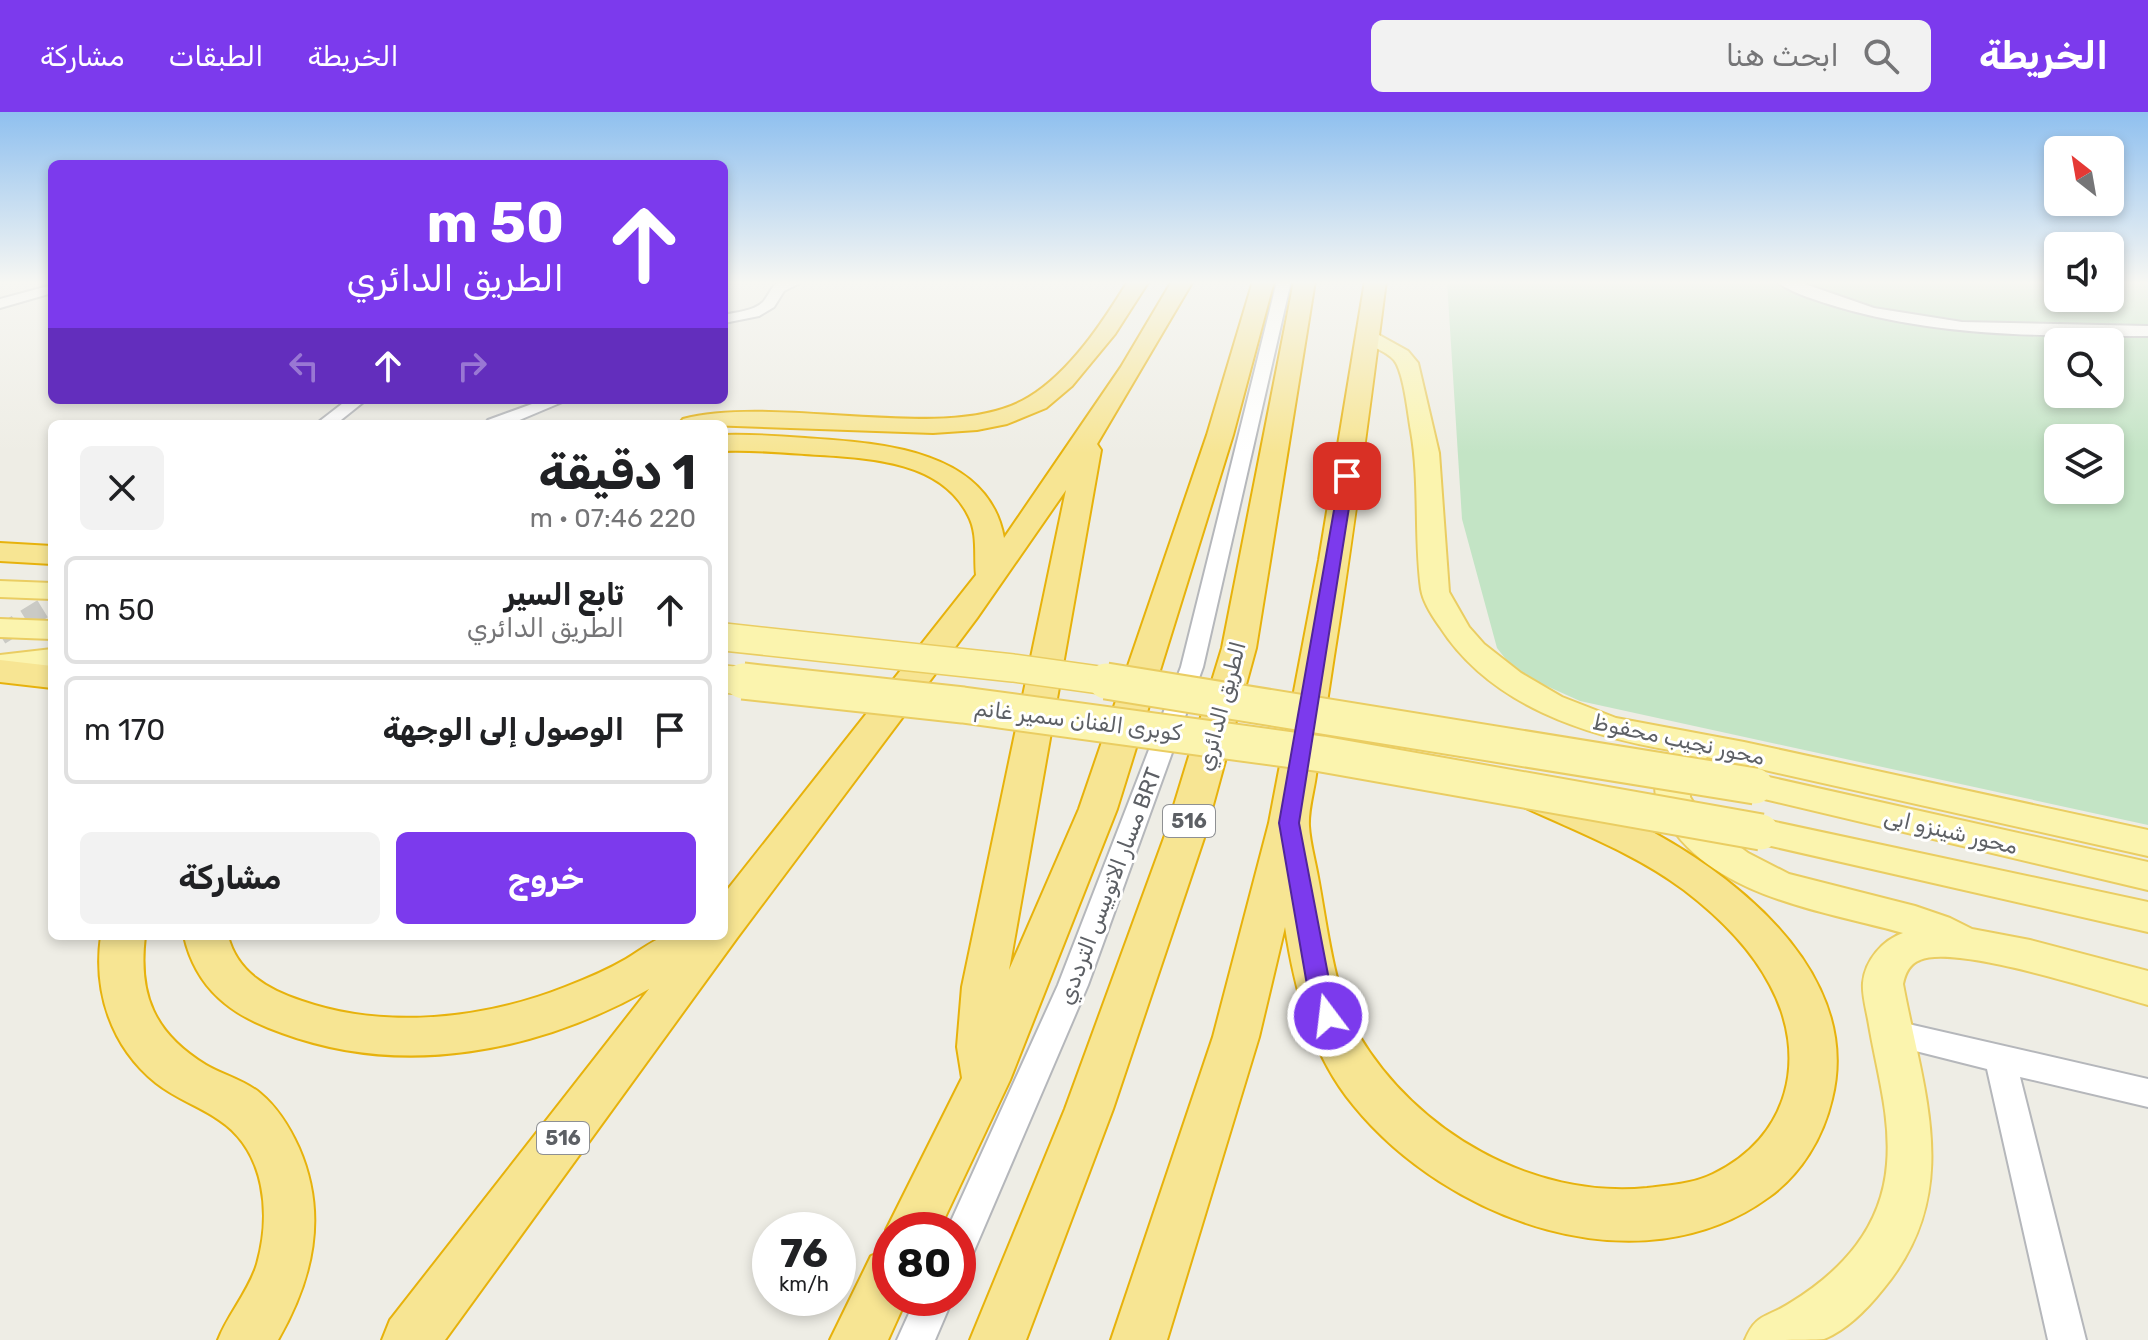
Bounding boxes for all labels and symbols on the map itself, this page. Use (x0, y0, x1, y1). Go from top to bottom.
north arrow (2044, 136, 2124, 216)
pin (1313, 442, 1381, 510)
street label: الطريق الدائري (1191, 638, 1254, 774)
street label: كوبرى الفنان سمير غانم (973, 694, 1183, 748)
street label: محور نجيب محفوظ (1591, 708, 1767, 771)
street label: مسار الاتوبيس الترددي BRT (1052, 764, 1169, 1009)
street label: محور شينزو ابى (1881, 803, 2020, 860)
road number: 516 (1163, 805, 1215, 837)
position arrow (1286, 974, 1370, 1058)
road number: 516 (537, 1122, 589, 1154)
speed limit sign: 80 (872, 1212, 976, 1316)

